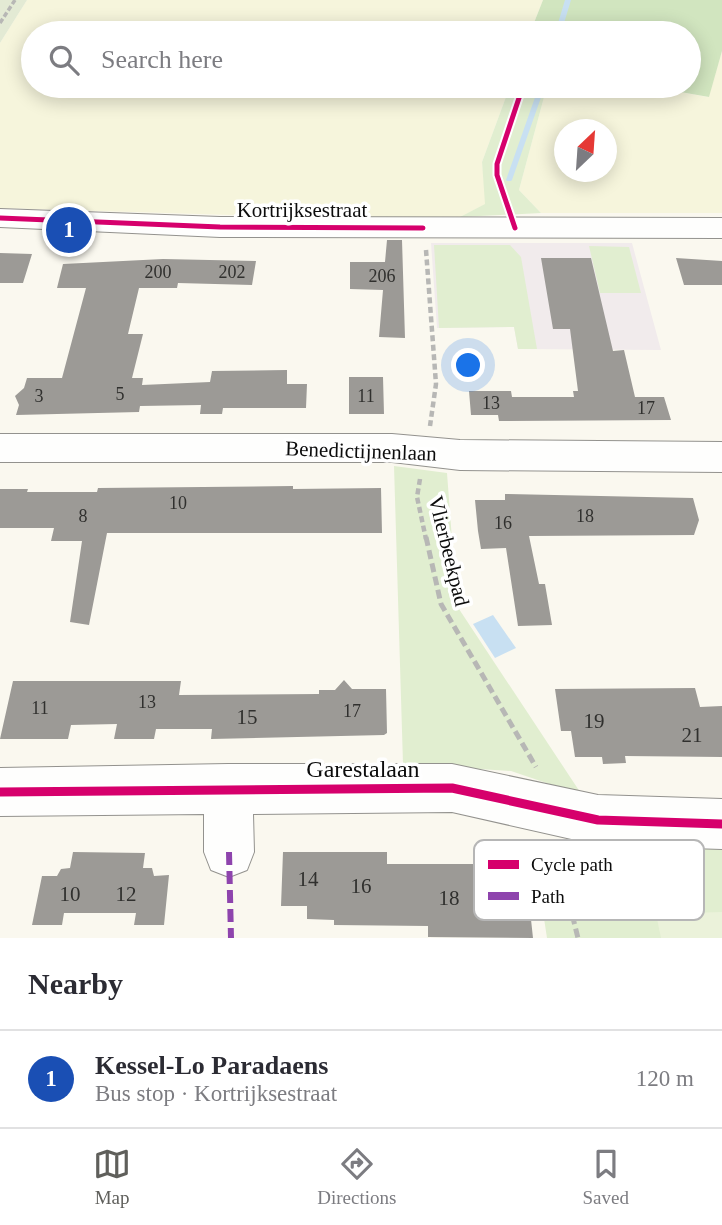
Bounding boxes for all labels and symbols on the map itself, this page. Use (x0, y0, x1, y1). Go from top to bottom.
north arrow (554, 119, 617, 182)
street label: Kortrijksestraat (237, 198, 367, 222)
pin: 1 (46, 204, 92, 256)
house number: 200 (145, 262, 172, 282)
house number: 202 (219, 262, 246, 282)
house number: 206 (369, 266, 396, 286)
your location (451, 348, 485, 382)
house number: 5 (116, 384, 125, 404)
house number: 3 (35, 386, 44, 406)
house number: 11 (357, 386, 375, 406)
house number: 13 (482, 393, 500, 413)
house number: 17 (637, 398, 655, 418)
street label: Benedictijnenlaan (285, 436, 438, 466)
house number: 10 (169, 493, 187, 513)
street label: Vlierbeekpad (424, 493, 474, 609)
house number: 8 (79, 506, 88, 526)
house number: 18 (576, 506, 594, 526)
house number: 16 (494, 513, 512, 533)
house number: 13 (138, 692, 156, 712)
house number: 11 (31, 698, 49, 718)
house number: 17 (343, 701, 361, 721)
house number: 15 (237, 705, 258, 729)
house number: 19 (584, 709, 605, 733)
house number: 21 (682, 723, 703, 747)
street label: Garestalaan (306, 756, 420, 782)
legend (474, 840, 704, 920)
text: Cycle path (531, 854, 613, 875)
house number: 14 (298, 867, 319, 891)
house number: 16 (351, 874, 372, 898)
house number: 10 (60, 882, 81, 906)
house number: 12 (116, 882, 137, 906)
house number: 18 (439, 886, 460, 910)
text: Path (531, 886, 565, 907)

